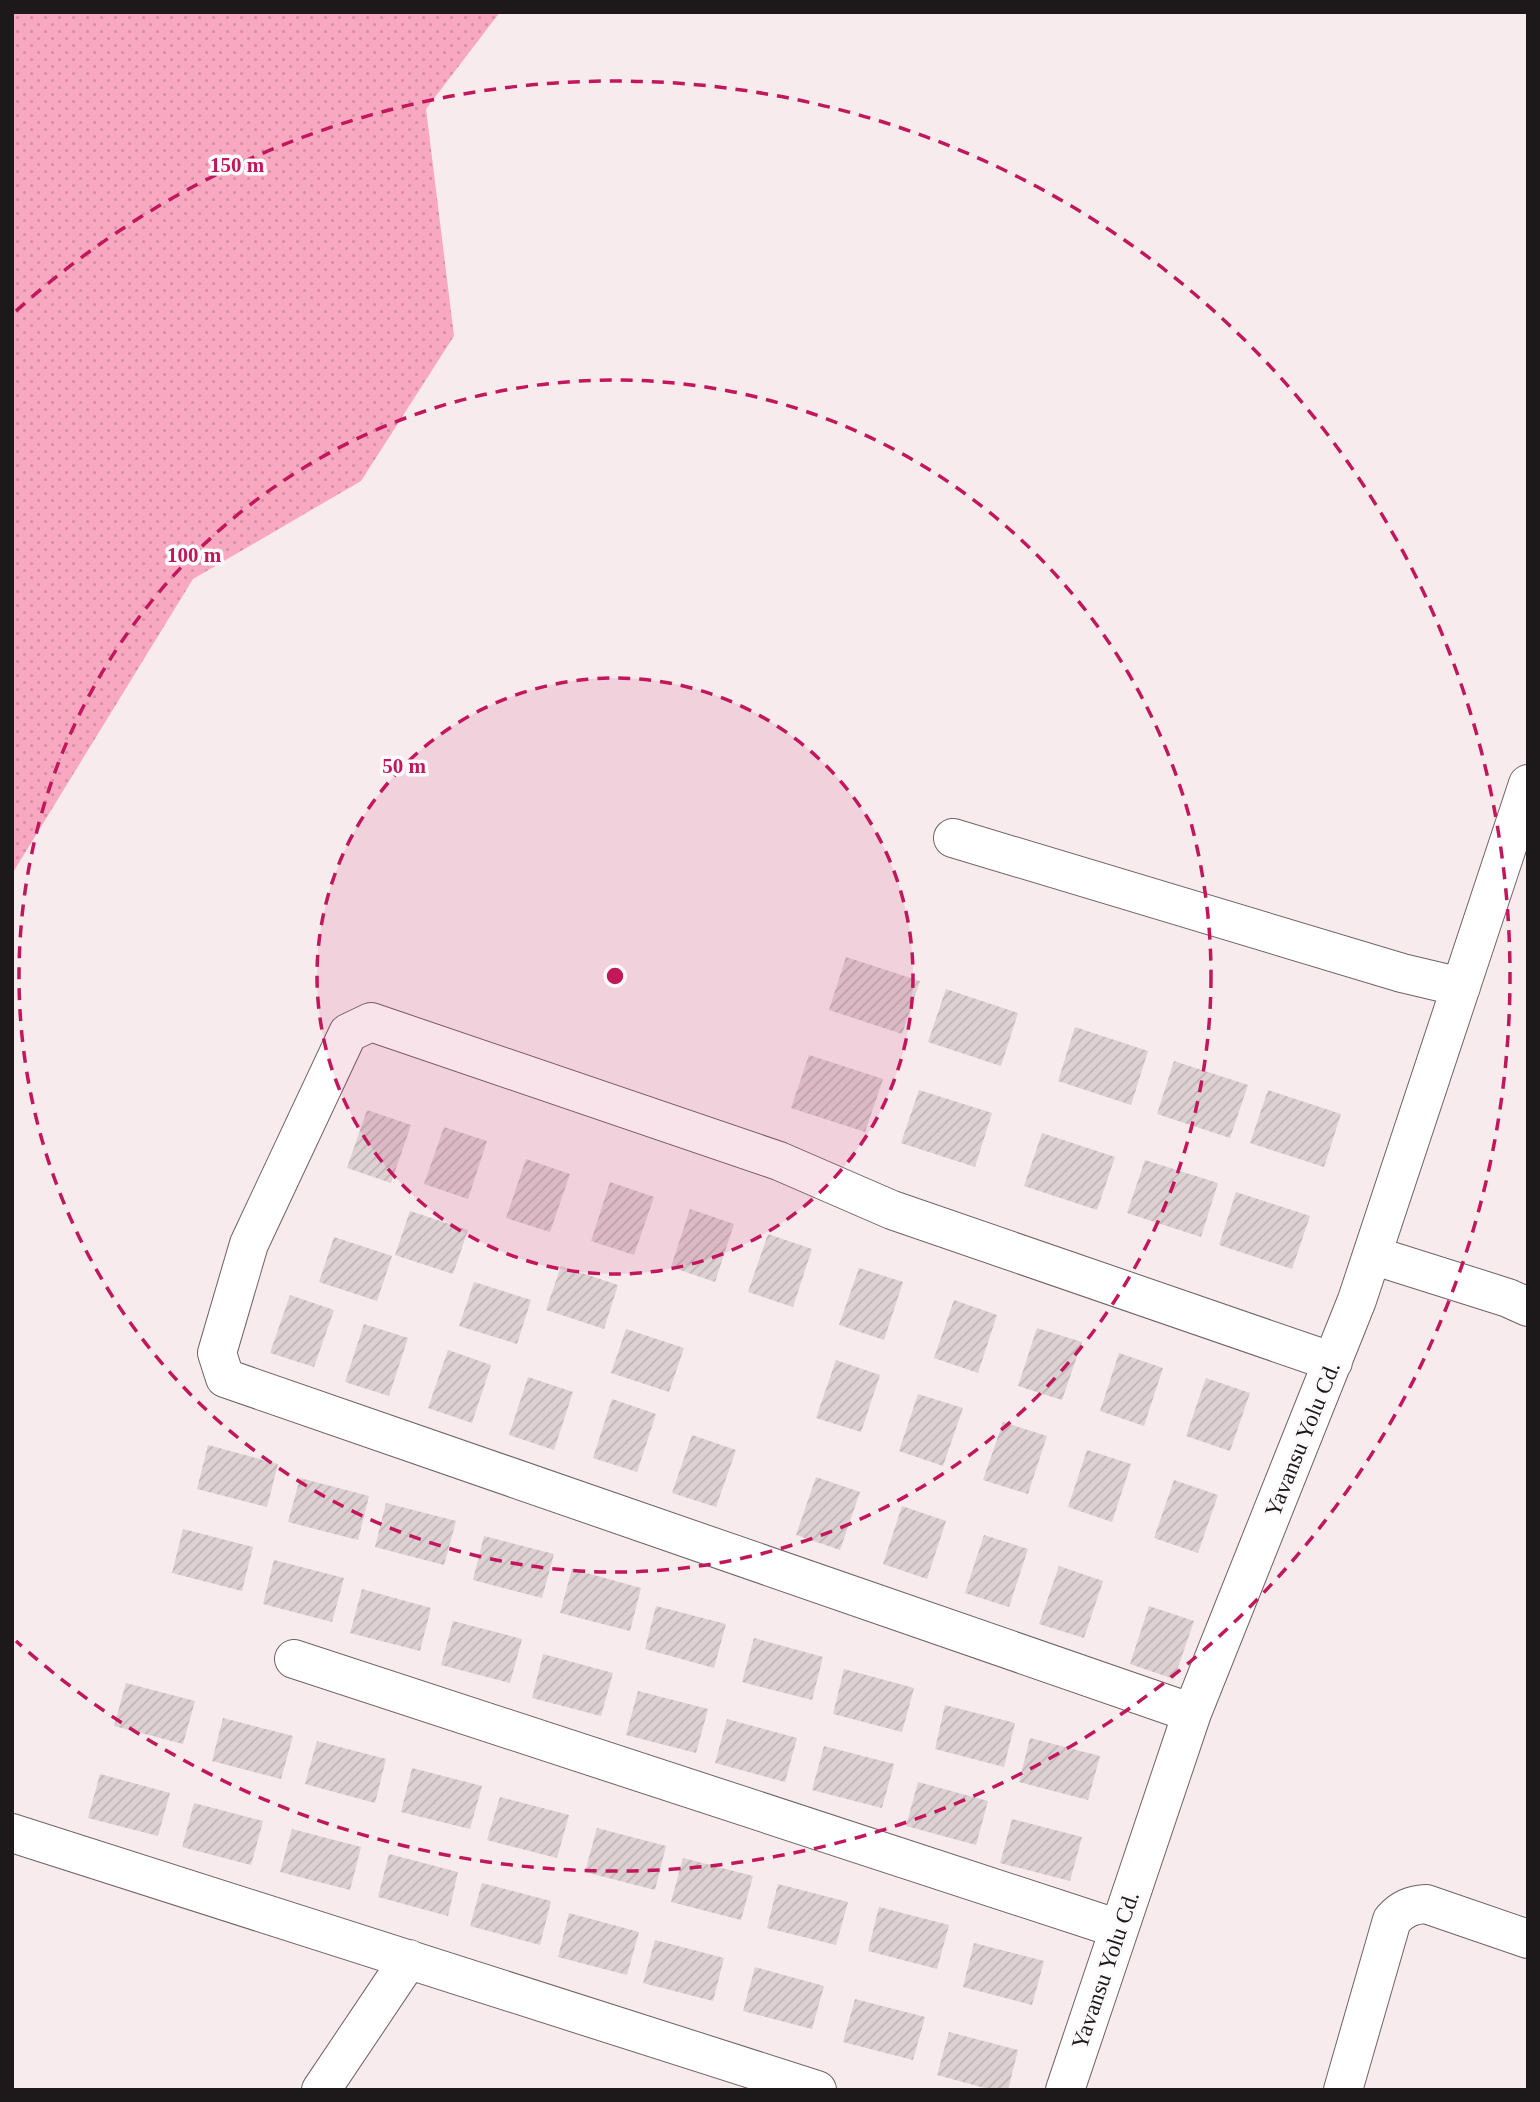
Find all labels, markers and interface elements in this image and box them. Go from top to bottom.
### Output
text: 150 m [210,153,265,177]
text: 100 m [167,543,222,567]
text: 50 m [382,754,426,778]
centre of rings [603,964,627,988]
street label: Yavansu Yolu Cd. [1260,1358,1345,1520]
street label: Yavansu Yolu Cd. [1067,1888,1144,2052]

